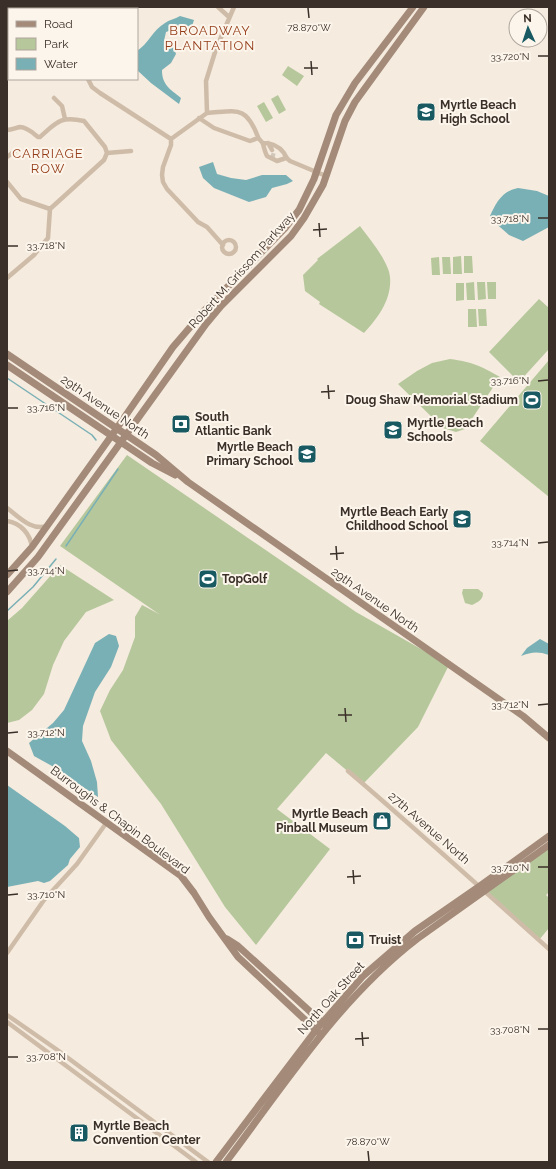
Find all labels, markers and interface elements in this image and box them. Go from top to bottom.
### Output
legend [8,8,138,80]
north arrow [508,8,548,48]
text: N [523,12,532,25]
text: Road [44,17,73,31]
text: 78.870°W [287,22,331,33]
district label: BROADWAY PLANTATION [165,23,255,53]
text: Park [44,37,69,51]
text: 33.720°N [490,51,530,62]
text: Water [44,57,78,71]
place label: Myrtle Beach High School [440,98,516,126]
school or university icon: Myrtle Beach High School [415,101,437,123]
district label: CARRIAGE ROW [12,146,84,176]
street label: Robert M. Grissom Parkway [186,209,298,331]
text: 33.718°N [491,213,529,224]
text: 33.718°N [27,240,65,251]
street label: 29th Avenue North [58,372,152,442]
text: 33.716°N [491,375,529,386]
sports icon: Doug Shaw Memorial Stadium [521,389,543,411]
place label: Doug Shaw Memorial Stadium [345,393,518,407]
text: 33.716°N [27,402,65,413]
place label: South Atlantic Bank [195,410,272,438]
bank icon: South Atlantic Bank [170,413,192,435]
place label: Myrtle Beach Schools [407,416,483,444]
school or university icon: Myrtle Beach Schools [382,419,404,441]
place label: Myrtle Beach Primary School [206,440,293,468]
school or university icon: Myrtle Beach Primary School [296,443,318,465]
place label: Myrtle Beach Early Childhood School [340,505,448,533]
school or university icon: Myrtle Beach Early Childhood School [451,508,473,530]
text: 33.714°N [491,537,529,548]
text: 33.714°N [27,565,65,576]
street label: 29th Avenue North [329,565,421,635]
sports icon: TopGolf [197,568,219,590]
place label: TopGolf [222,572,268,586]
text: 33.712°N [491,699,529,710]
text: 33.712°N [27,727,65,738]
street label: Burroughs & Chapin Boulevard [48,763,192,877]
street label: 27th Avenue North [386,789,472,867]
place label: Myrtle Beach Pinball Museum [276,807,368,835]
shop icon: Myrtle Beach Pinball Museum [371,810,393,832]
text: 33.710°N [491,862,529,873]
text: 33.710°N [27,889,65,900]
bank icon: Truist [344,929,366,951]
place label: Truist [369,933,402,947]
street label: North Oak Street [295,959,367,1037]
text: 33.708°N [490,1024,530,1035]
text: 33.708°N [26,1051,66,1062]
place label: Myrtle Beach Convention Center [93,1119,201,1147]
building icon: Myrtle Beach Convention Center [68,1122,90,1144]
text: 78.870°W [346,1136,390,1147]

